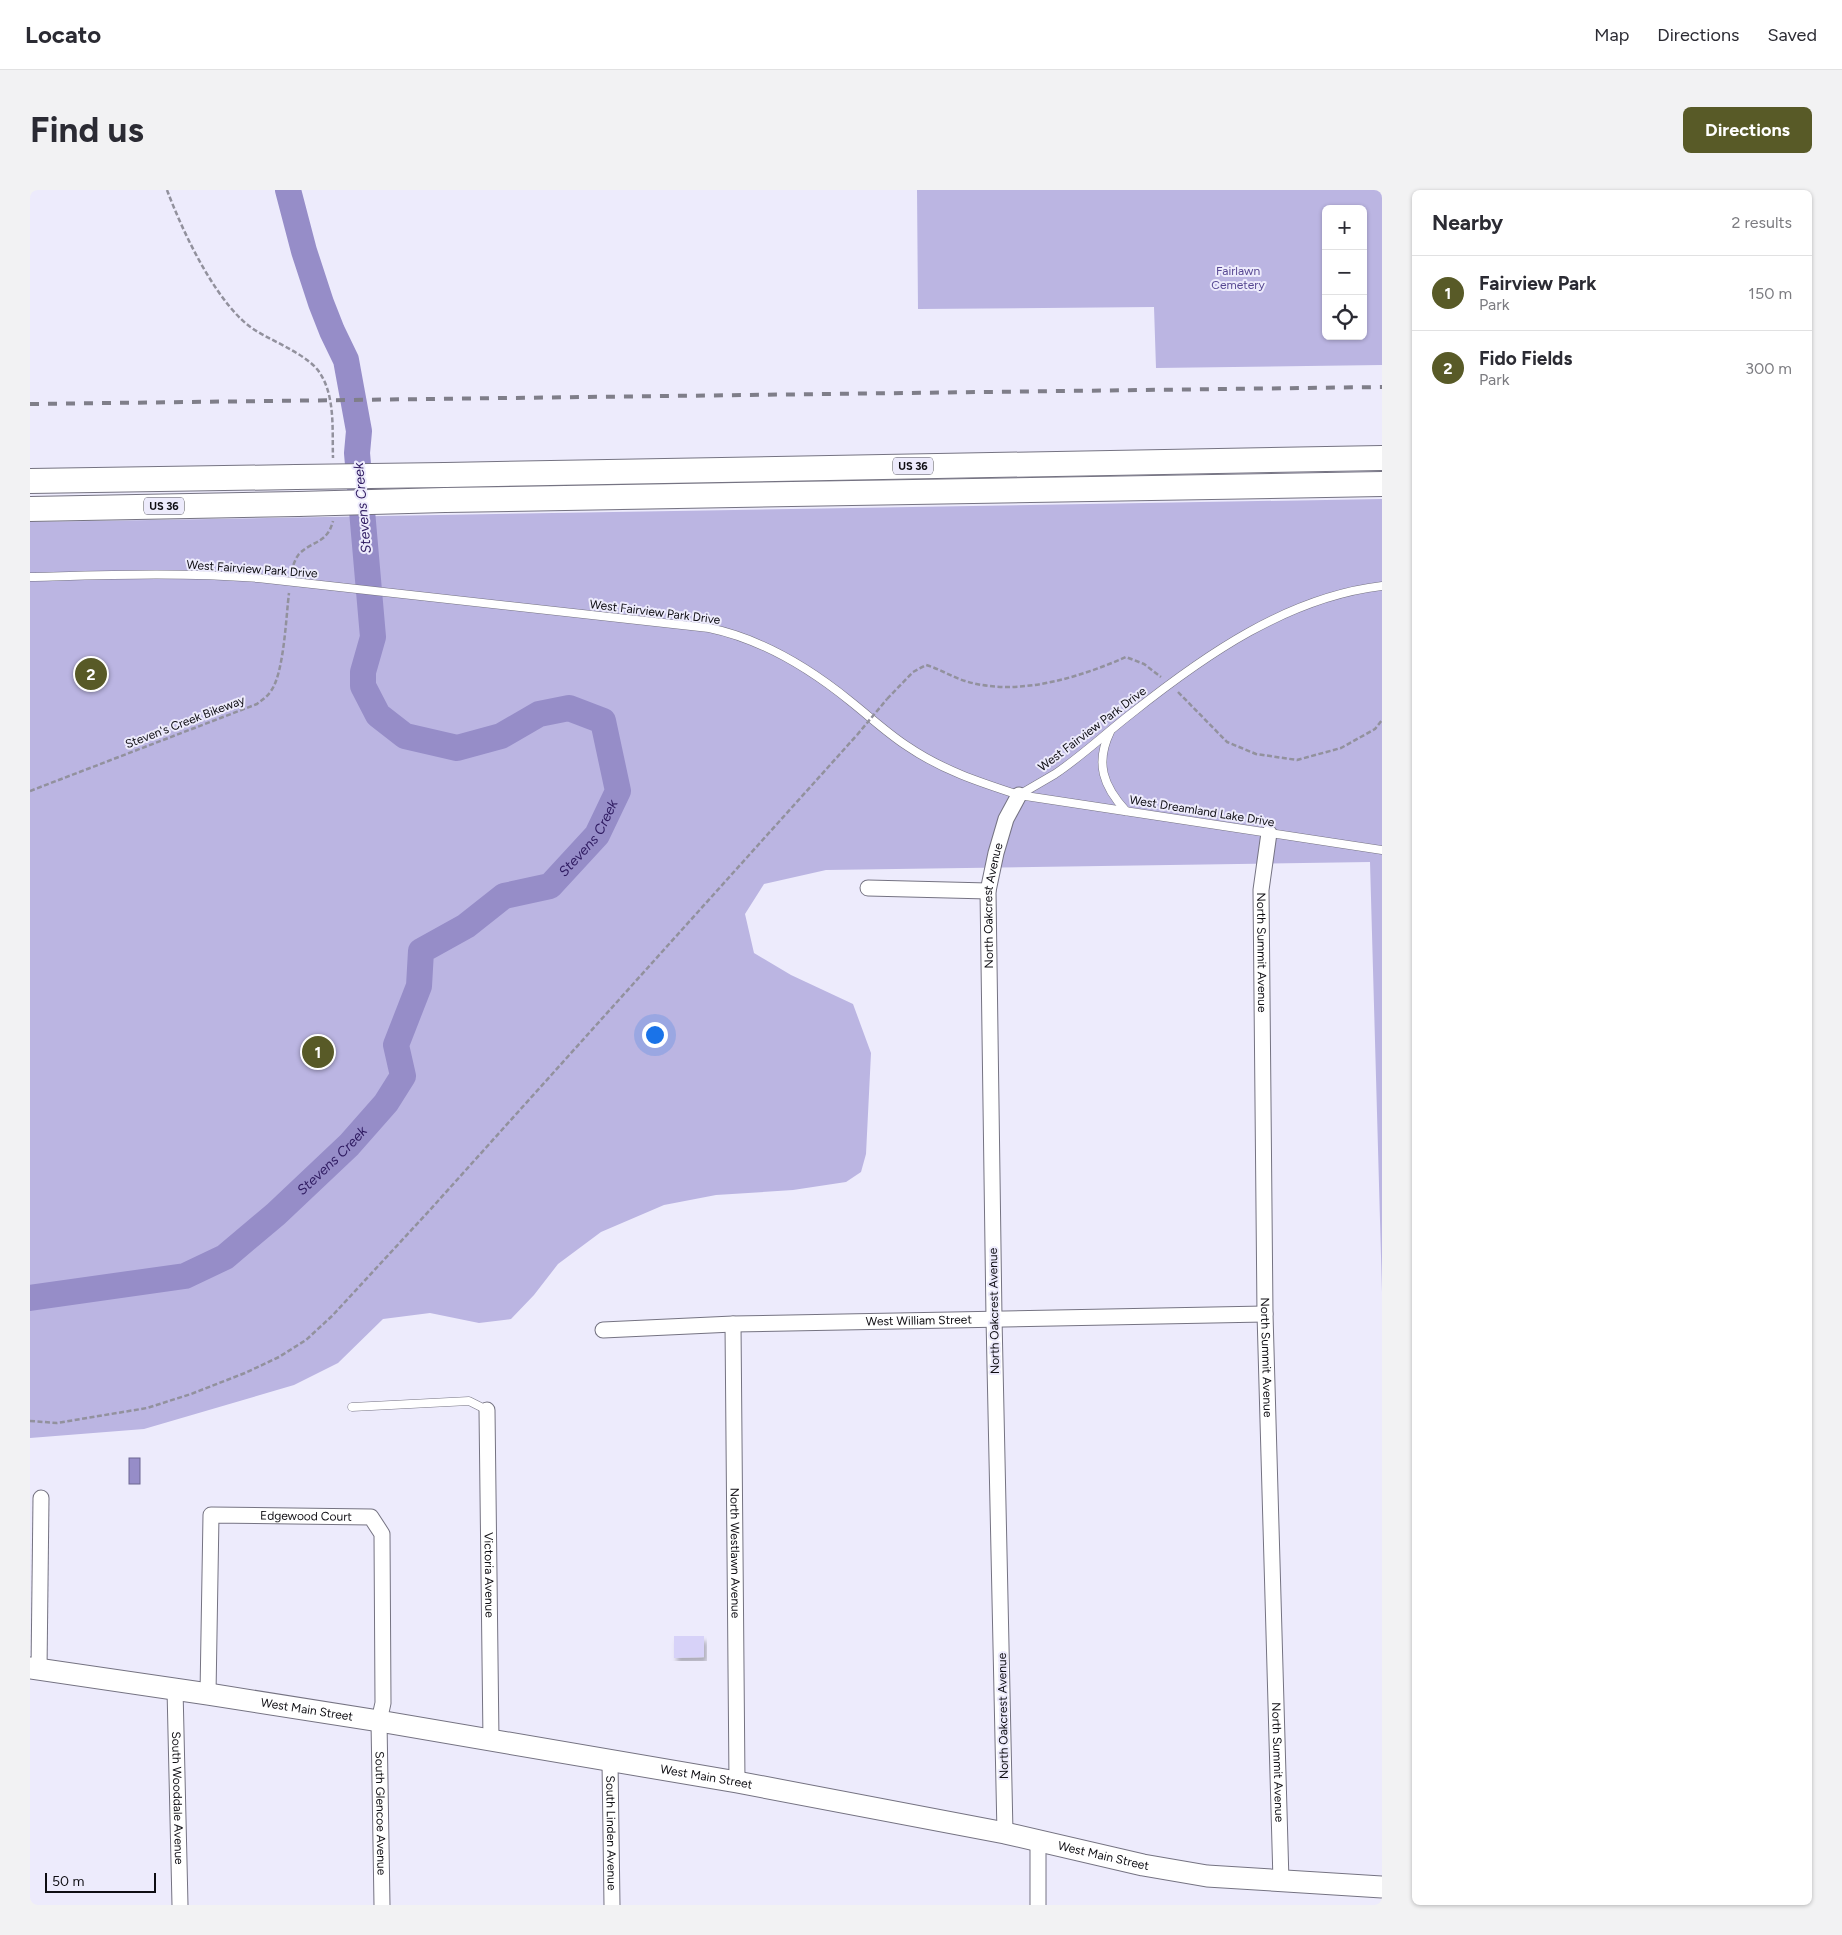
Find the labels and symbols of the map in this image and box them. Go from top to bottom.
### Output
park label: Fairlawn Cemetery [1211,264,1265,292]
road number: US 36 [893,458,933,474]
water label: Stevens Creek [350,461,375,554]
road number: US 36 [144,498,184,514]
street label: West Fairview Park Drive [186,557,318,581]
street label: West Fairview Park Drive [589,597,722,627]
pin: 2 [75,655,107,693]
street label: West Fairview Park Drive [1035,684,1149,774]
street label: Steven's Creek Bikeway [123,692,247,751]
street label: West Dreamland Lake Drive [1128,793,1276,829]
water label: Stevens Creek [555,796,622,880]
street label: North Oakcrest Avenue [981,841,1006,969]
street label: North Summit Avenue [1254,892,1269,1013]
your location [642,1022,668,1048]
pin: 1 [302,1033,334,1071]
water label: Stevens Creek [294,1122,372,1199]
street label: North Oakcrest Avenue [986,1247,1002,1374]
street label: North Summit Avenue [1258,1297,1275,1418]
street label: West William Street [866,1313,972,1329]
street label: North Westlawn Avenue [727,1488,743,1619]
street label: Edgewood Court [260,1509,352,1524]
street label: Victoria Avenue [481,1532,497,1618]
street label: North Oakcrest Avenue [995,1652,1011,1779]
street label: West Main Street [260,1695,354,1724]
street label: North Summit Avenue [1269,1702,1286,1823]
street label: South Wooddale Avenue [169,1731,186,1865]
street label: South Glencoe Avenue [372,1751,389,1876]
street label: West Main Street [659,1762,754,1792]
street label: South Linden Avenue [603,1775,619,1891]
street label: West Main Street [1056,1838,1150,1873]
scale bar [45,1870,156,1893]

